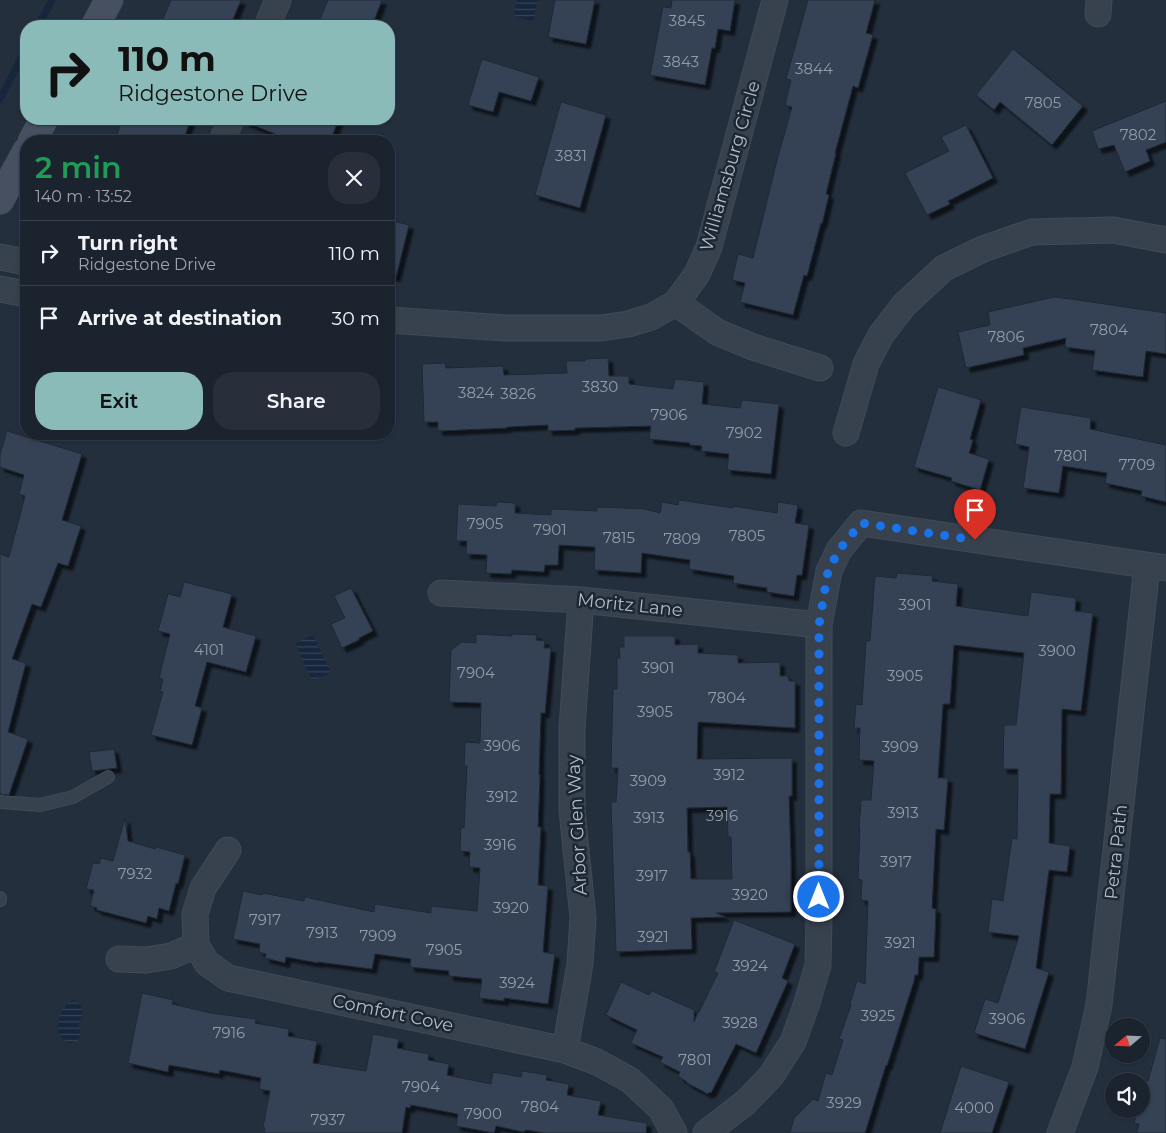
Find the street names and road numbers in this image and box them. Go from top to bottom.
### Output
street label: Williamsburg Circle [695,78,765,254]
street label: Moritz Lane [576,589,684,621]
street label: Arbor Glen Way [562,754,592,896]
street label: Petra Path [1100,803,1132,901]
street label: Comfort Cove [330,989,456,1037]

